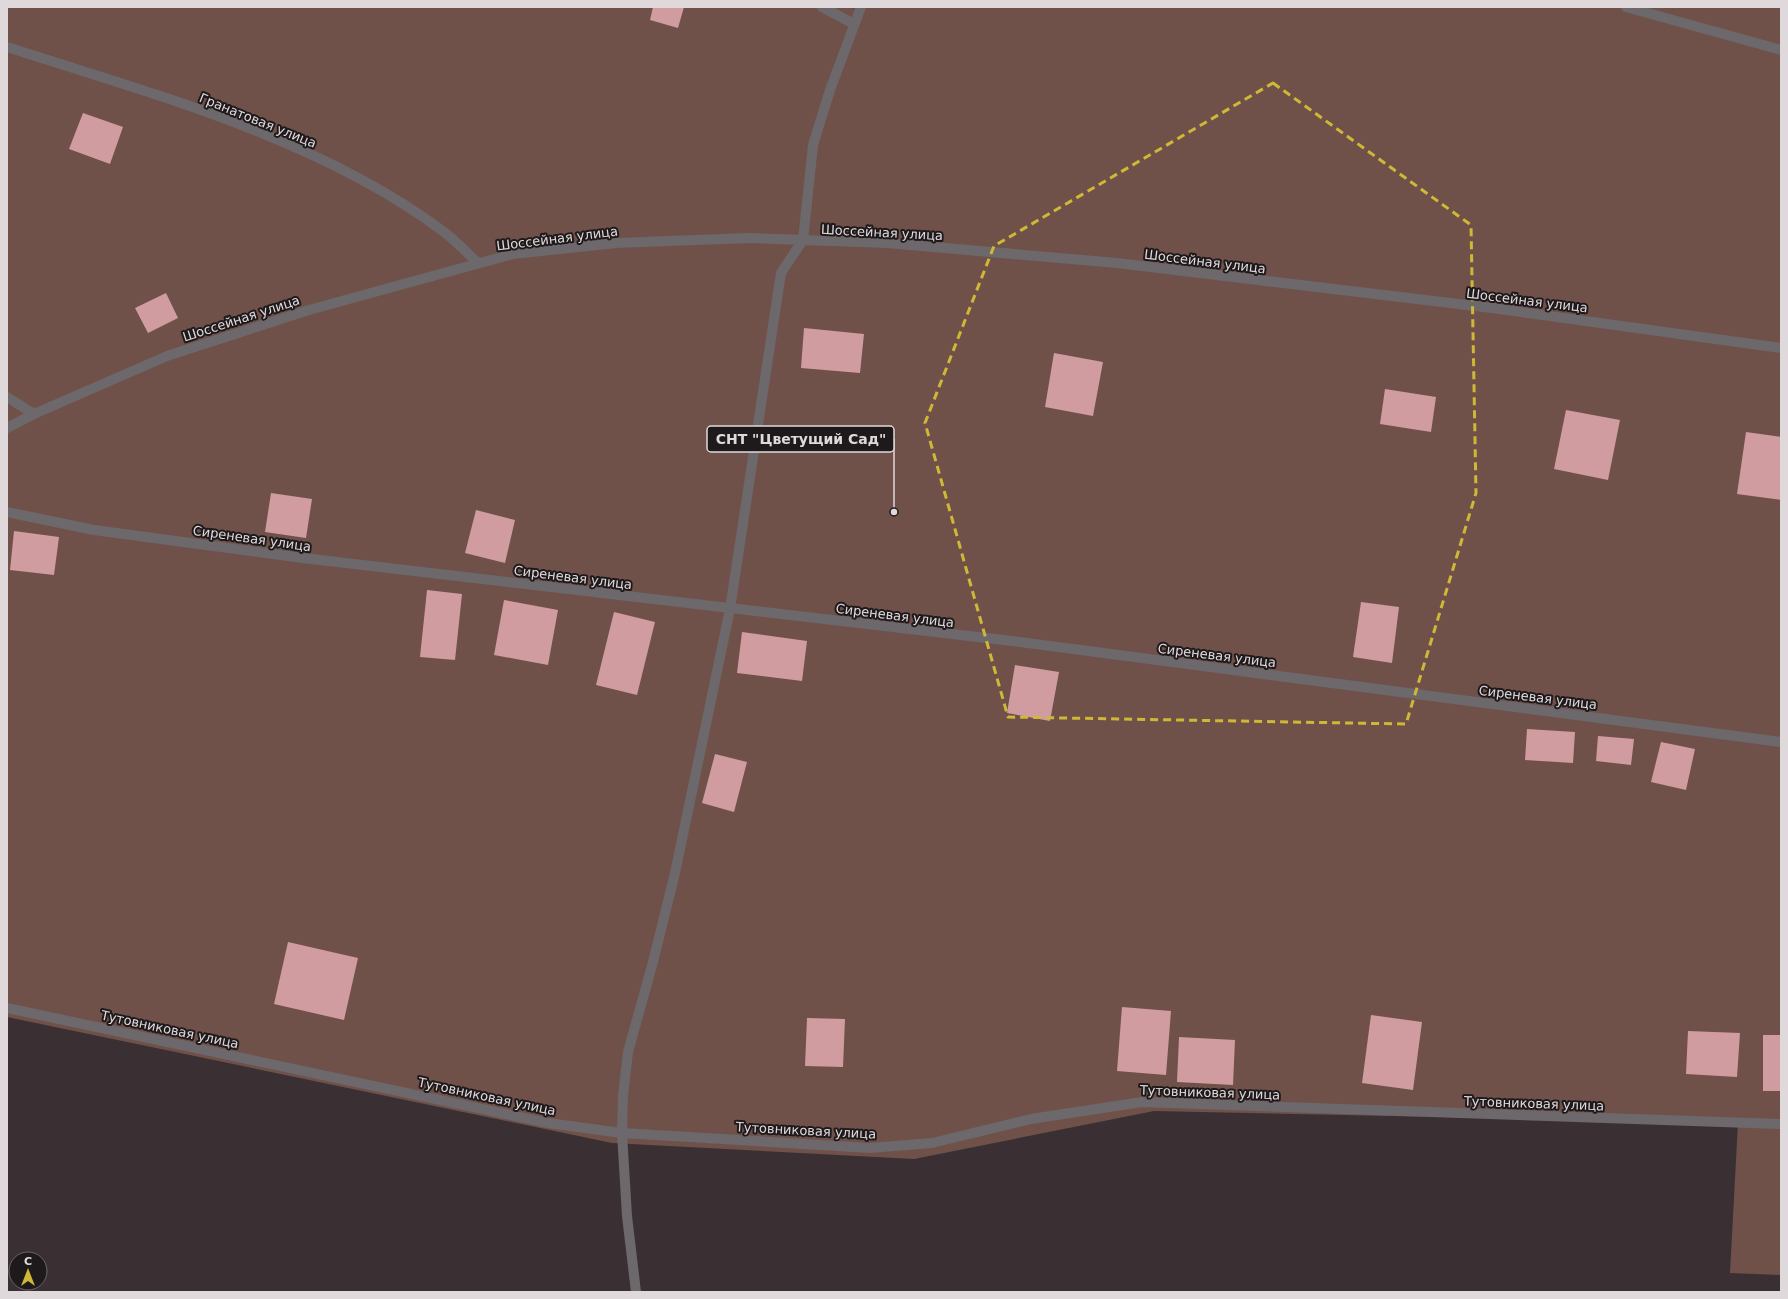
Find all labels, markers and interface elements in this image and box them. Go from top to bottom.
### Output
street label: Гранатовая улица [197,90,319,151]
street label: Шоссейная улица [821,222,943,243]
street label: Шоссейная улица [495,224,619,253]
street label: Шоссейная улица [1143,247,1267,276]
street label: Шоссейная улица [1465,286,1589,315]
street label: Шоссейная улица [181,292,302,345]
callout: СНТ "Цветущий Сад" [707,426,894,452]
text: СНТ "Цветущий Сад" [716,431,886,447]
street label: Сиреневая улица [192,523,312,554]
street label: Сиреневая улица [513,563,633,592]
street label: Сиреневая улица [835,601,955,630]
street label: Сиреневая улица [1157,641,1277,670]
street label: Сиреневая улица [1478,683,1598,712]
street label: Тутовниковая улица [99,1007,240,1051]
street label: Тутовниковая улица [416,1074,557,1118]
street label: Тутовниковая улица [1139,1083,1280,1102]
street label: Тутовниковая улица [1463,1094,1604,1113]
street label: Тутовниковая улица [734,1119,876,1142]
north arrow [8,1251,48,1291]
text: С [24,1255,32,1268]

